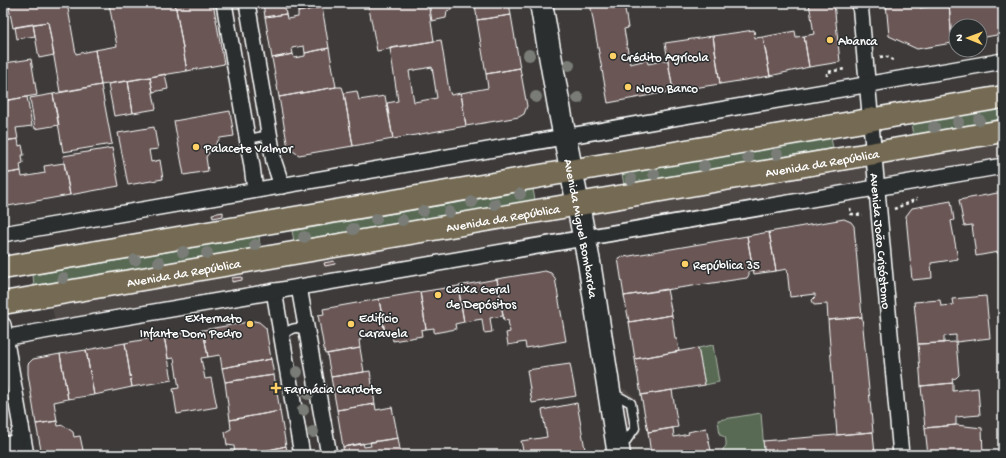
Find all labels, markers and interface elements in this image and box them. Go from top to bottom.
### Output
north arrow [948,18,988,58]
text: N [954,34,966,42]
marker: Abanca [825,35,835,45]
place label: Abanca [838,35,878,50]
marker: Crédito Agrícola [608,51,618,61]
place label: Crédito Agrícola [621,51,709,66]
marker: Novo Banco [623,82,633,92]
place label: Novo Banco [636,82,698,97]
marker: Palacete Valmor [191,142,201,152]
place label: Palacete Valmor [203,142,294,157]
street label: Avenida da República [764,147,881,182]
street label: Avenida Miguel Bombarda [559,158,600,300]
street label: Avenida João Crisóstomo [865,173,893,310]
street label: Avenida da República [445,202,562,237]
street label: Avenida da República [126,257,243,292]
marker: República 35 [680,259,690,269]
place label: República 35 [693,259,760,274]
place label: Caixa Geral de Depósitos [446,283,517,313]
marker: Caixa Geral de Depósitos [433,290,443,300]
place label: Externato Infante Dom Pedro [140,312,242,342]
place label: Edifício Caravela [359,312,408,342]
marker: Externato Infante Dom Pedro [245,319,255,329]
marker: Edifício Caravela [346,319,356,329]
marker: Farmácia Cardote [271,383,281,393]
place label: Farmácia Cardote [283,383,382,398]

